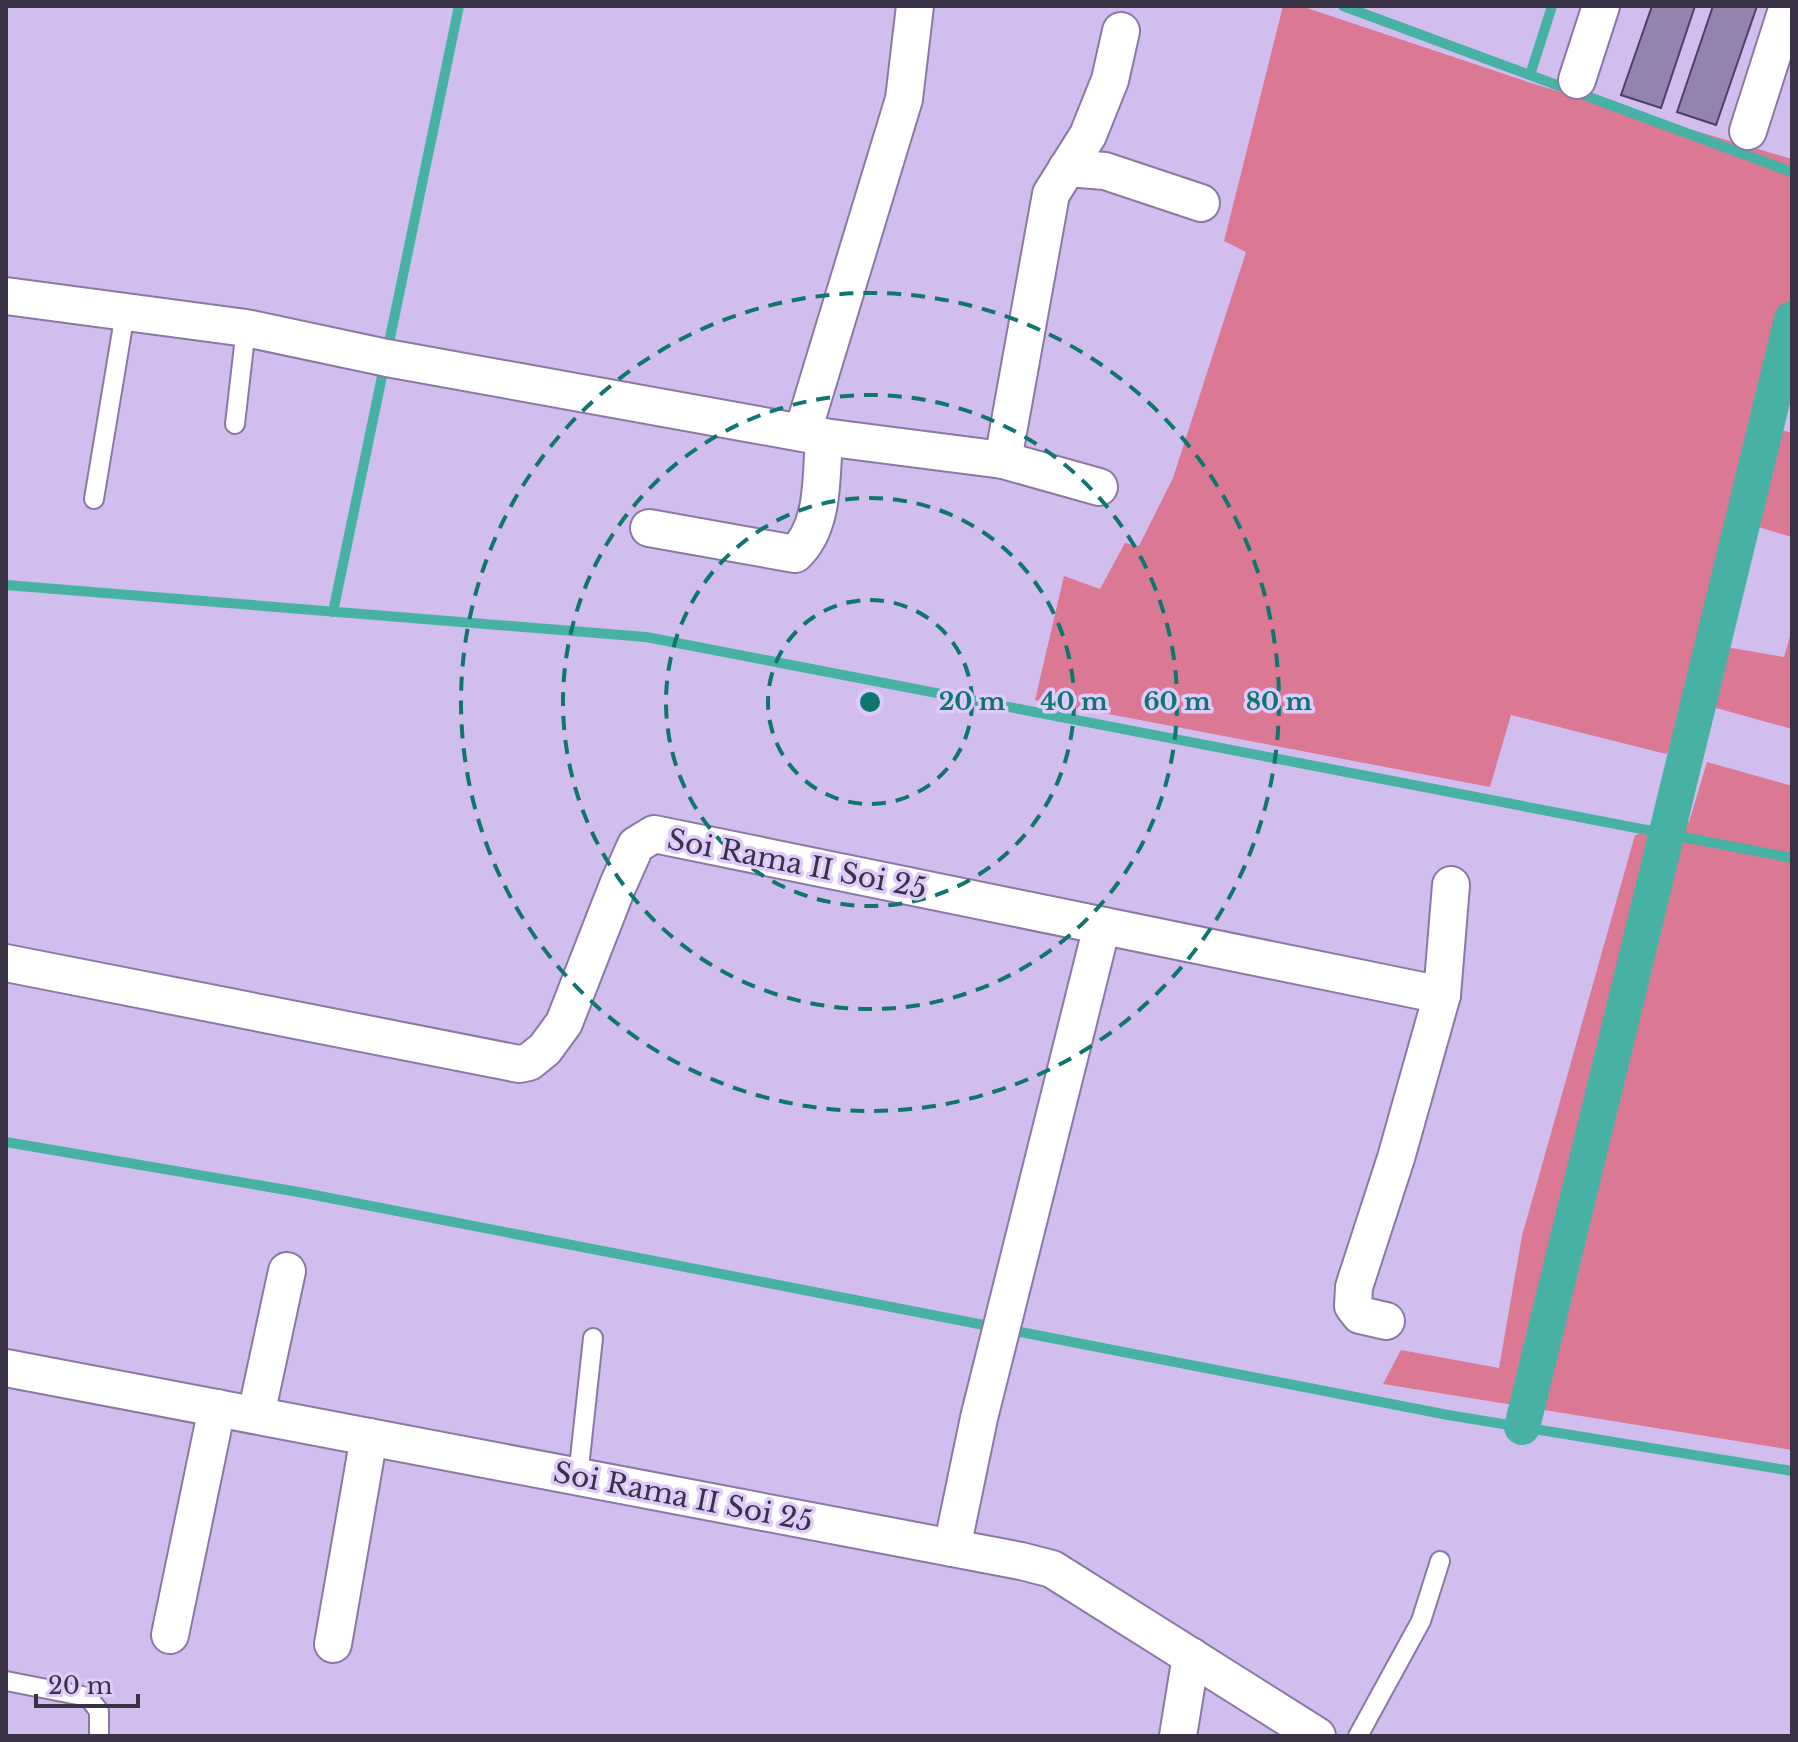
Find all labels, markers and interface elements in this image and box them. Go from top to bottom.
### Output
text: 20 m [939,687,1006,716]
text: 40 m [1041,687,1108,716]
text: 60 m [1143,687,1211,716]
text: 80 m [1246,687,1313,716]
centre of rings [856,688,884,716]
street label: Soi Rama II Soi 25 [664,822,930,906]
street label: Soi Rama II Soi 25 [550,1455,816,1539]
scale bar [36,1658,138,1708]
text: 20 m [48,1671,113,1700]

